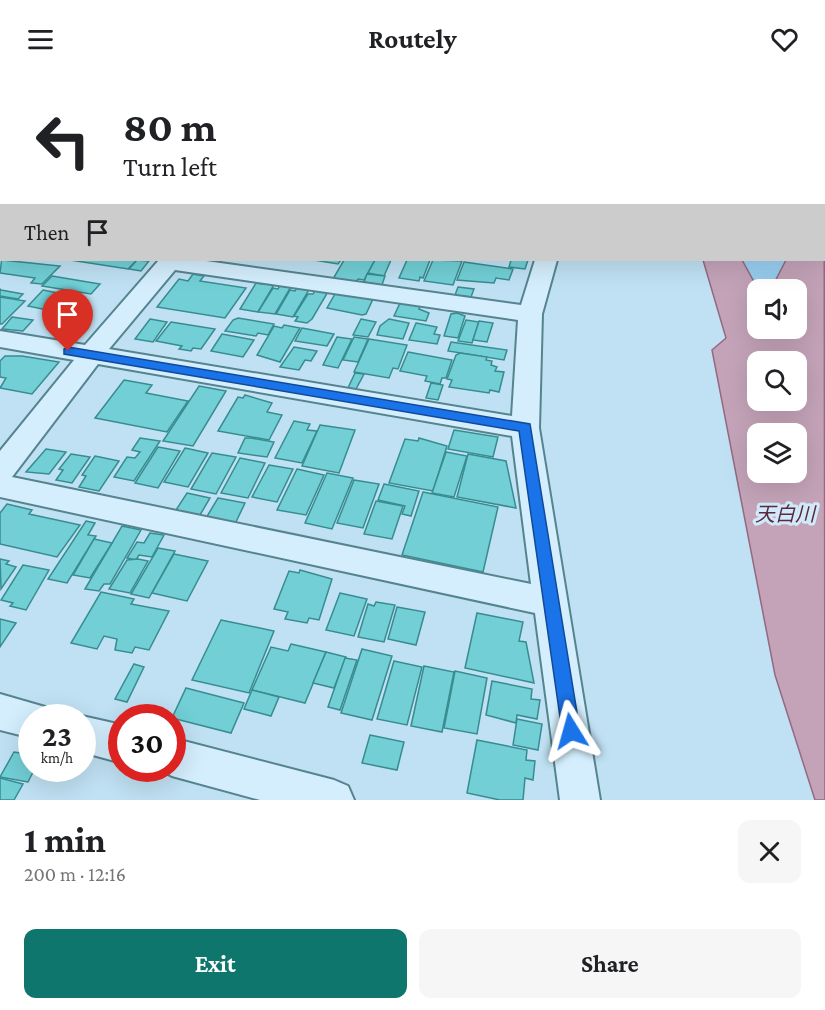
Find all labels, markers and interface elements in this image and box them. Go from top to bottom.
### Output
icon: menu [24,23,57,56]
icon: heart [768,23,801,56]
text: Routely [368,24,457,54]
icon: left [24,102,102,180]
text: 80 m [123,103,217,150]
text: Turn left [123,152,217,182]
icon: arrive [81,216,114,249]
text: Then [24,220,69,245]
map controls [747,279,807,483]
button: sound [747,279,807,339]
pin [42,289,93,351]
icon: arrive [51,298,84,331]
button: search [747,351,807,411]
button: layers [747,423,807,483]
water label: 天白川 [755,503,817,525]
position arrow [539,699,603,763]
speed limit sign: 30 [108,704,186,782]
text: 23 [42,719,72,752]
text: km/h [41,750,73,766]
text: 1 min [24,820,106,860]
button: close [738,820,801,883]
text: 200 m · 12:16 [24,863,126,885]
button: Exit [24,929,407,998]
button: Share [419,929,801,998]

